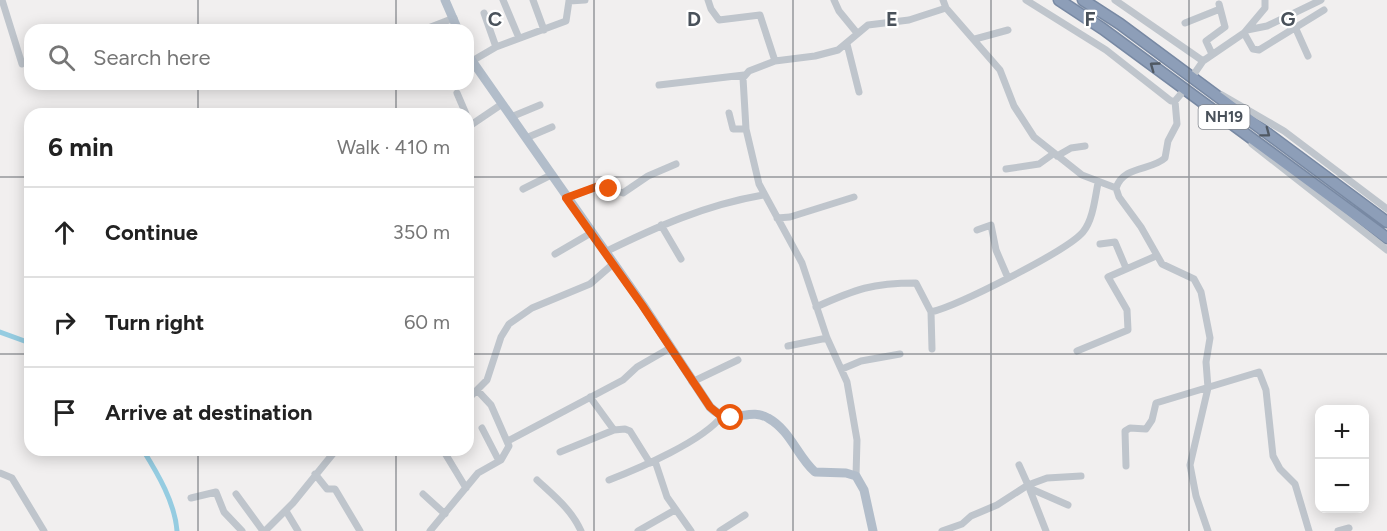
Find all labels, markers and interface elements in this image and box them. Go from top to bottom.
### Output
text: C [488,7,502,31]
text: D [687,7,701,31]
text: E [886,7,898,31]
text: F [1084,7,1096,31]
text: G [1281,7,1296,31]
search box [24,24,474,90]
icon: search [45,41,78,74]
text: Search here [93,44,211,71]
one-way arrow [1150,62,1161,73]
road number: NH19 [1198,105,1250,129]
one-way arrow [1260,125,1271,136]
text: 6 min [48,131,114,163]
text: Walk · 410 m [337,135,450,159]
route end [595,175,621,201]
icon: ahead [48,216,81,249]
text: Continue [105,219,198,246]
text: 350 m [393,220,450,244]
icon: right [48,306,81,339]
text: Turn right [105,309,204,336]
text: 60 m [404,310,450,334]
icon: arrive [48,396,81,429]
text: Arrive at destination [105,399,313,426]
route start [717,404,743,430]
map controls [1315,405,1369,513]
button: + [1315,405,1369,459]
button: − [1315,459,1369,513]

